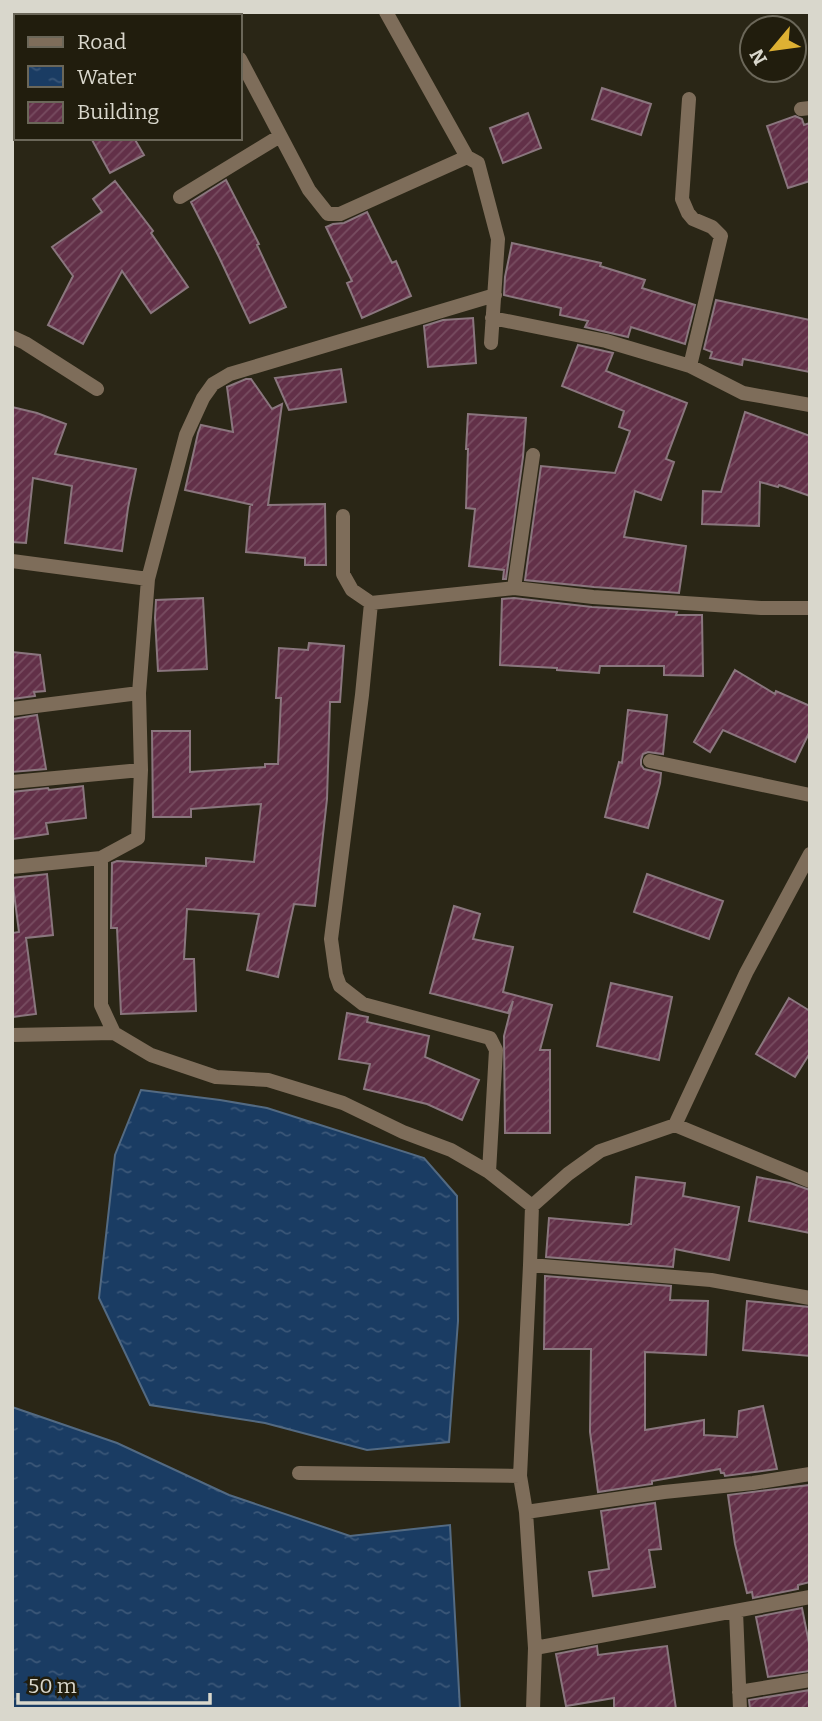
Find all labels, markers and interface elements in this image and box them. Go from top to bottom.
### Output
legend [14,14,242,140]
north arrow [738,14,808,84]
text: Road [77,29,126,55]
text: N [745,45,772,69]
text: Water [77,64,136,90]
text: Building [77,99,160,125]
scale bar [18,1662,210,1706]
text: 50 m [28,1673,77,1699]

